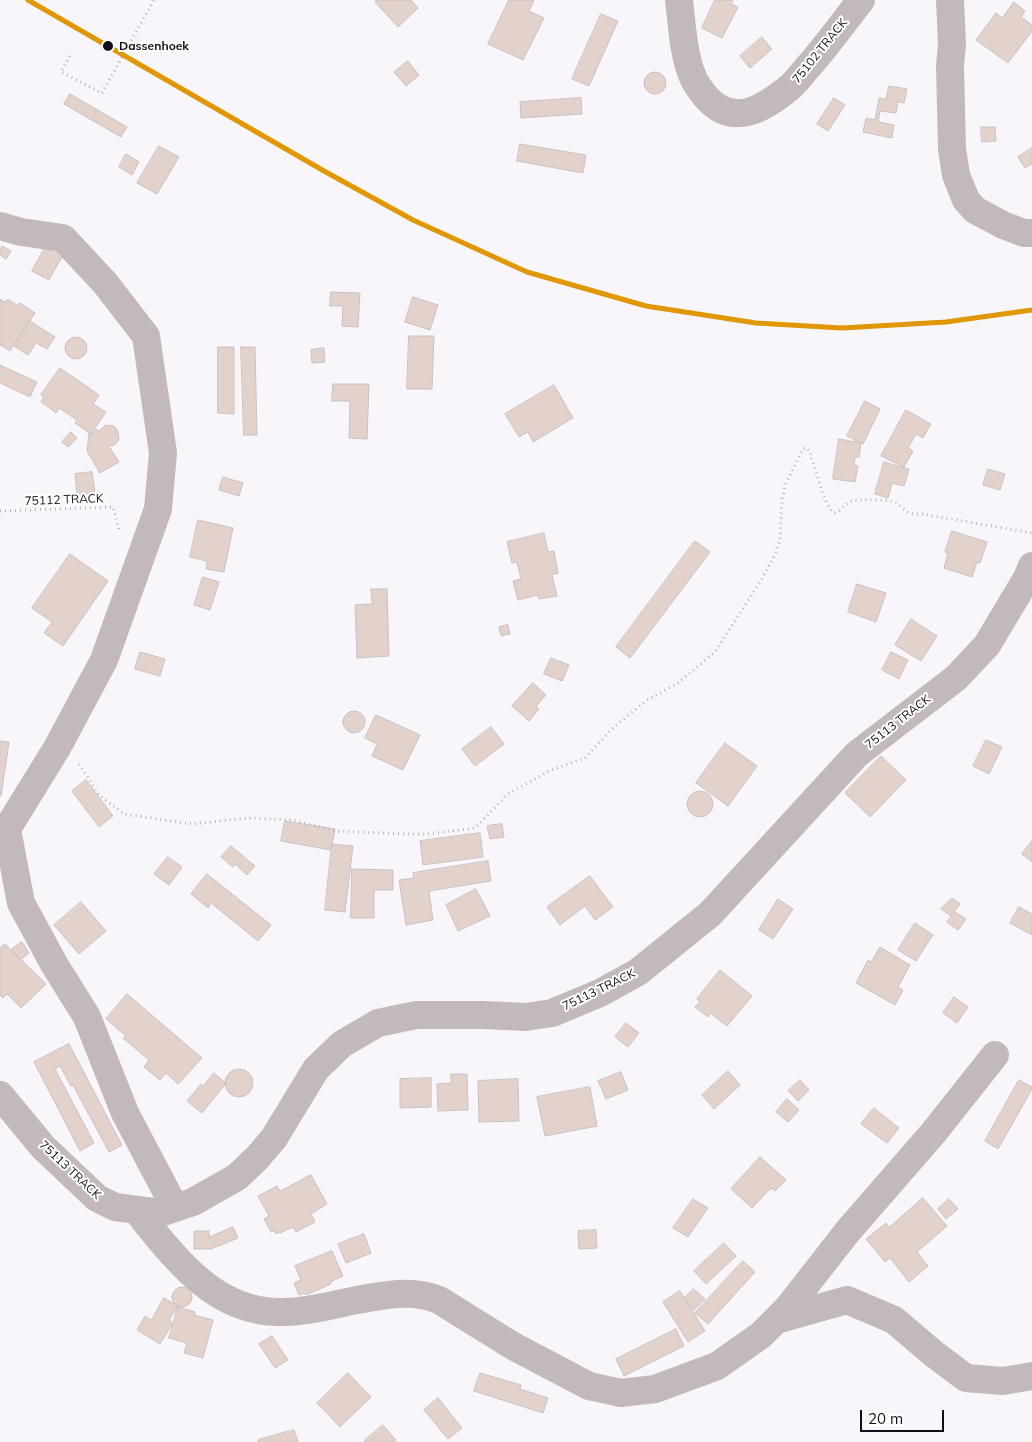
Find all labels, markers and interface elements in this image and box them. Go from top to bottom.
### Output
street label: 75102 TRACK [790,16,850,86]
marker: Dassenhoek [101,39,115,53]
place label: Dassenhoek [119,39,189,53]
street label: 75112 TRACK [24,491,104,509]
street label: 75113 TRACK [862,692,934,752]
street label: 75113 TRACK [560,966,638,1014]
street label: 75113 TRACK [36,1138,104,1202]
scale bar [862,1400,946,1432]
text: 20 m [868,1409,903,1428]

